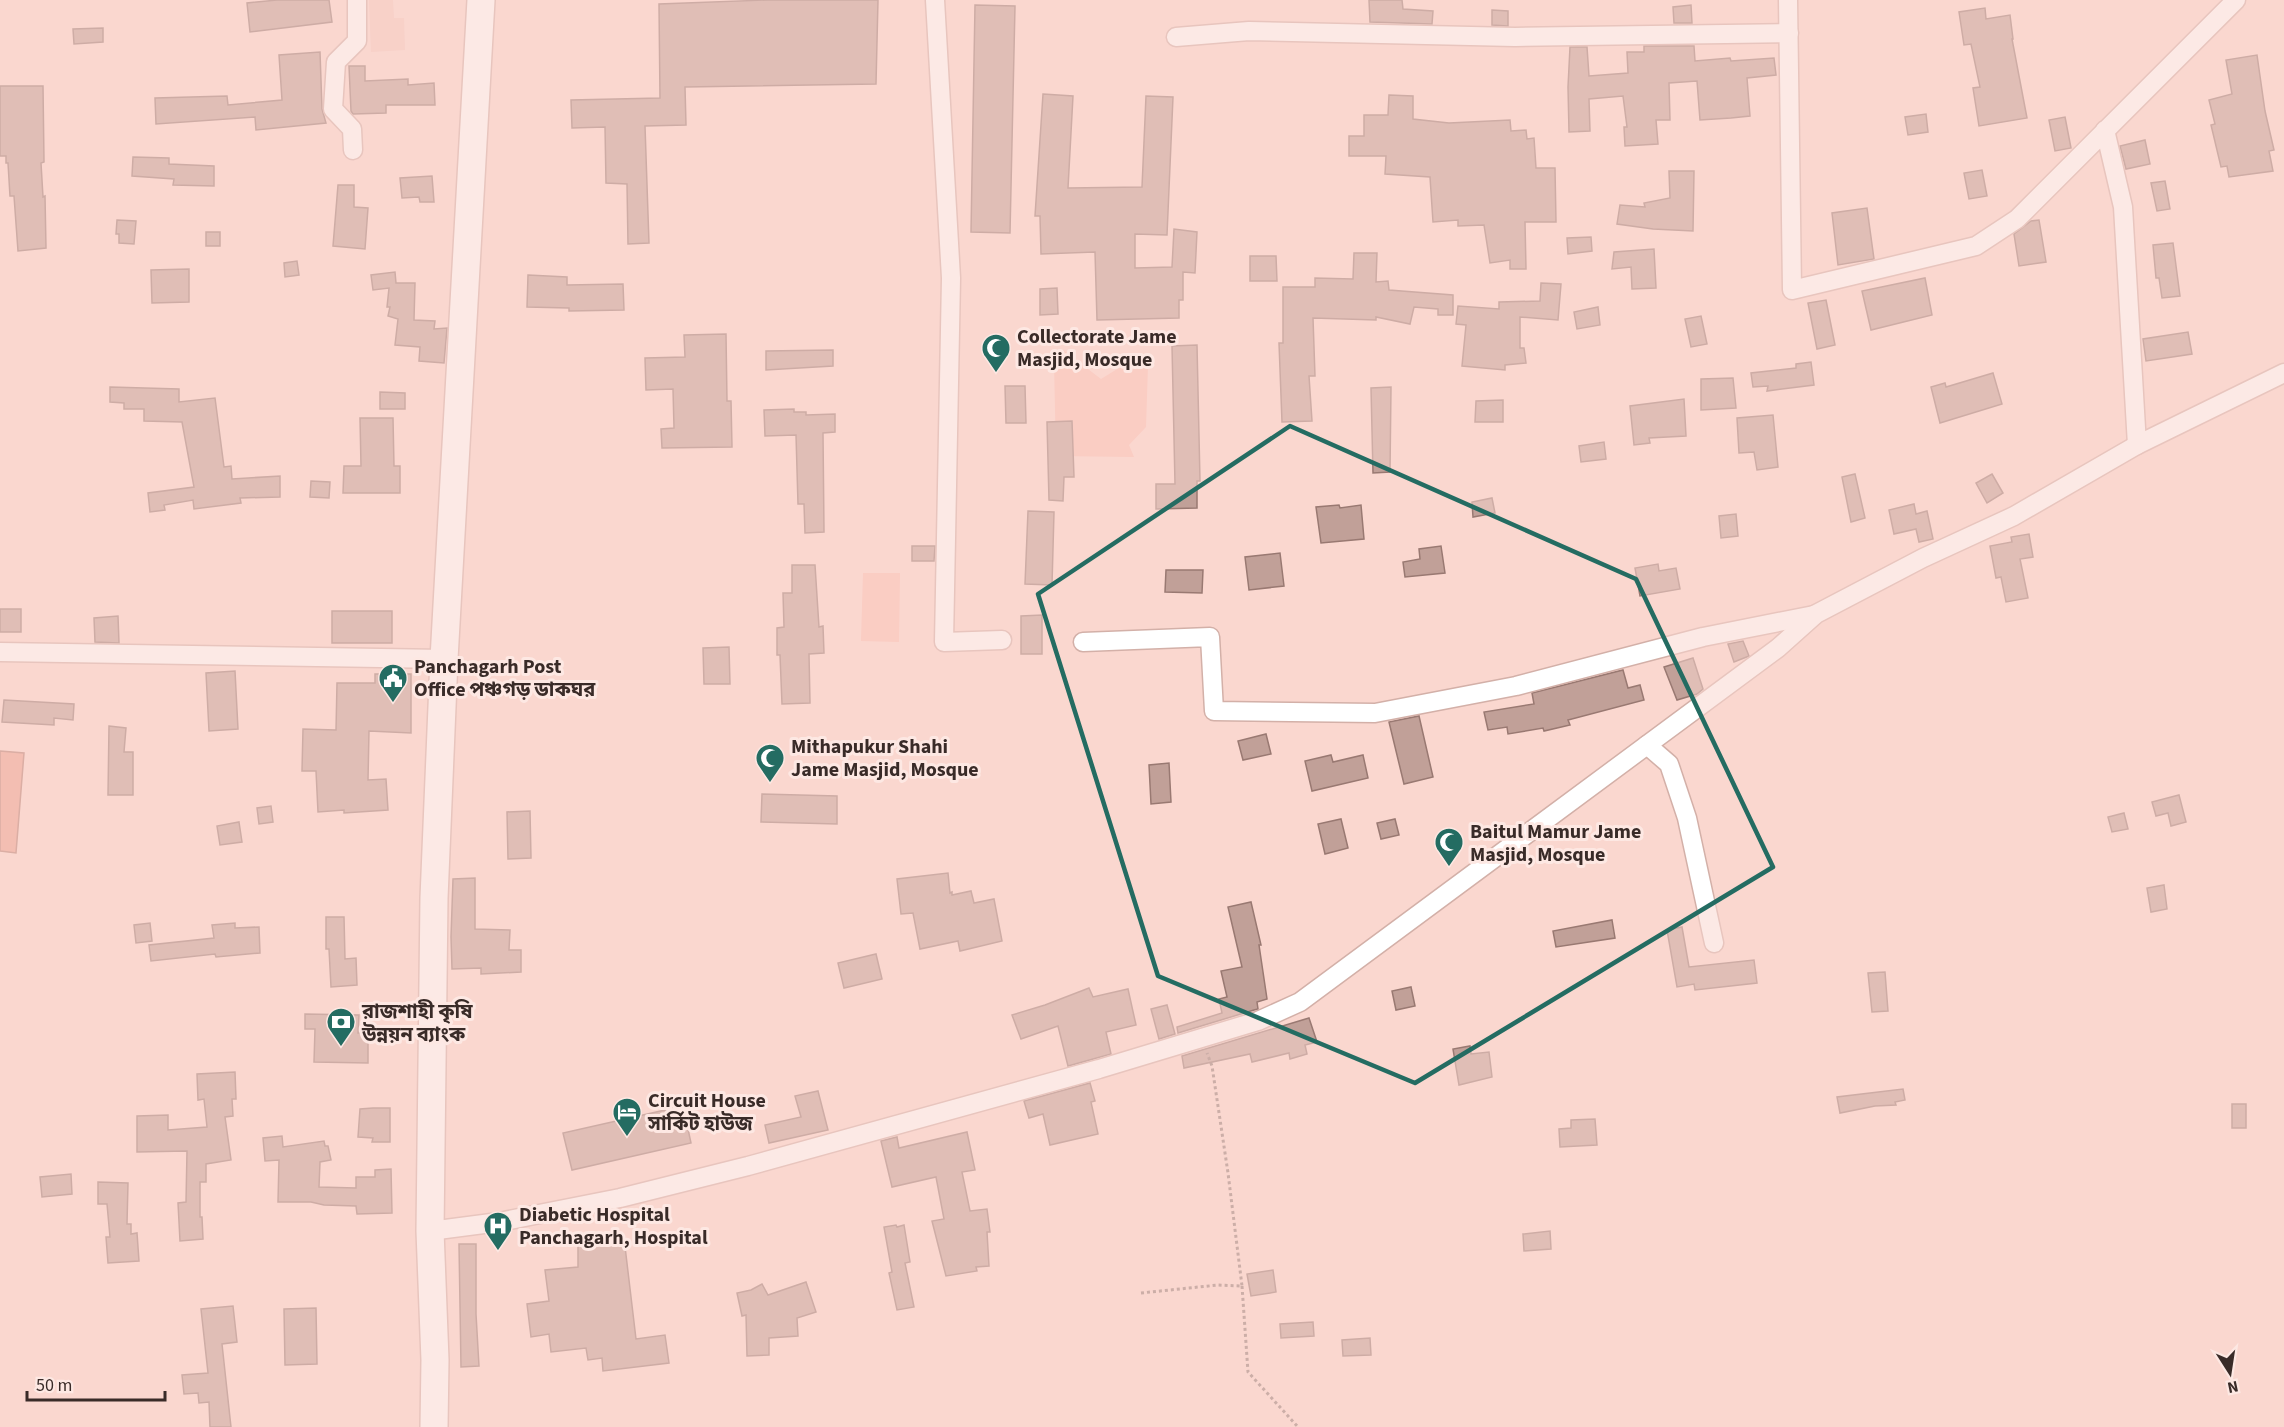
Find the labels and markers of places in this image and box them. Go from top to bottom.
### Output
place label: Collectorate Jame Masjid, Mosque [1017,323,1177,374]
mosque icon: Collectorate Jame Masjid, Mosque [980,332,1012,374]
place label: Panchagarh Post Office পঞ্চগড় ডাকঘর [414,653,596,704]
public building icon: Panchagarh Post Office পঞ্চগড় ডাকঘর [377,662,409,704]
place label: Mithapukur Shahi Jame Masjid, Mosque [791,733,979,784]
mosque icon: Mithapukur Shahi Jame Masjid, Mosque [754,742,786,784]
place label: Baitul Mamur Jame Masjid, Mosque [1470,818,1641,869]
mosque icon: Baitul Mamur Jame Masjid, Mosque [1433,826,1465,868]
place label: রাজশাহী কৃষি উন্নয়ন ব্যাংক [361,998,473,1049]
bank icon: রাজশাহী কৃষি উন্নয়ন ব্যাংক [325,1006,357,1048]
place label: Circuit House সার্কিট হাউজ [647,1087,766,1138]
hotel icon: Circuit House সার্কিট হাউজ [611,1096,643,1138]
place label: Diabetic Hospital Panchagarh, Hospital [519,1201,708,1252]
hospital icon: Diabetic Hospital Panchagarh, Hospital [482,1210,514,1252]

